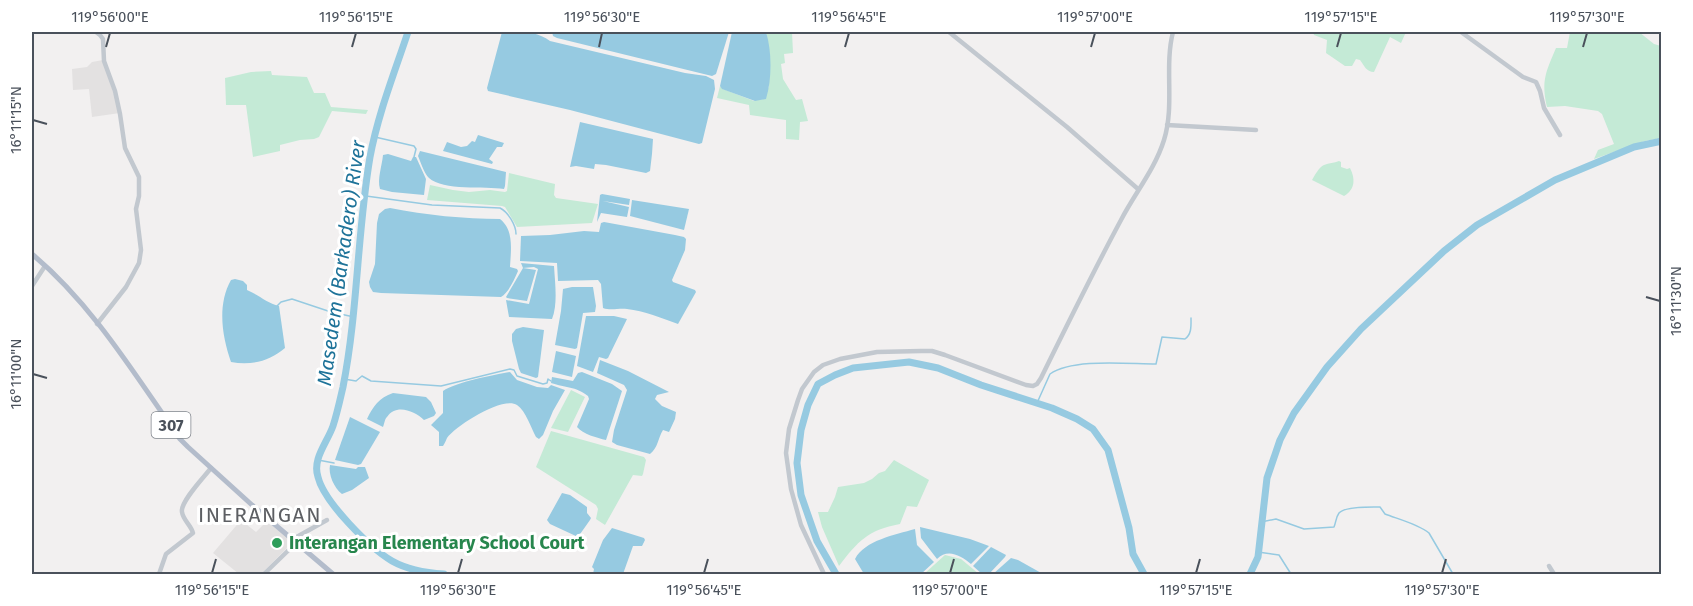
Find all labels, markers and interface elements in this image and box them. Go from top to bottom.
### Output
text: 119°56'00"E [71,8,149,26]
text: 119°56'15"E [319,8,393,26]
text: 119°56'30"E [564,8,640,26]
text: 119°56'45"E [811,8,887,26]
text: 119°57'00"E [1057,8,1133,26]
text: 119°57'15"E [1304,8,1378,26]
text: 119°57'30"E [1549,8,1625,26]
text: 16°11'15"N [7,86,25,154]
water label: Masedem (Barkadero) River [312,137,370,387]
text: 16°11'30"N [1667,266,1685,336]
text: 16°11'00"N [7,339,25,409]
road number: 307 [152,412,190,438]
district label: INERANGAN [198,502,322,528]
place label: Interangan Elementary School Court [289,532,585,554]
marker: Interangan Elementary School Court [270,536,284,550]
text: 119°56'15"E [175,581,249,599]
text: 119°56'30"E [420,581,496,599]
text: 119°56'45"E [666,581,742,599]
text: 119°57'00"E [912,581,988,599]
text: 119°57'15"E [1159,581,1233,599]
text: 119°57'30"E [1404,581,1480,599]

